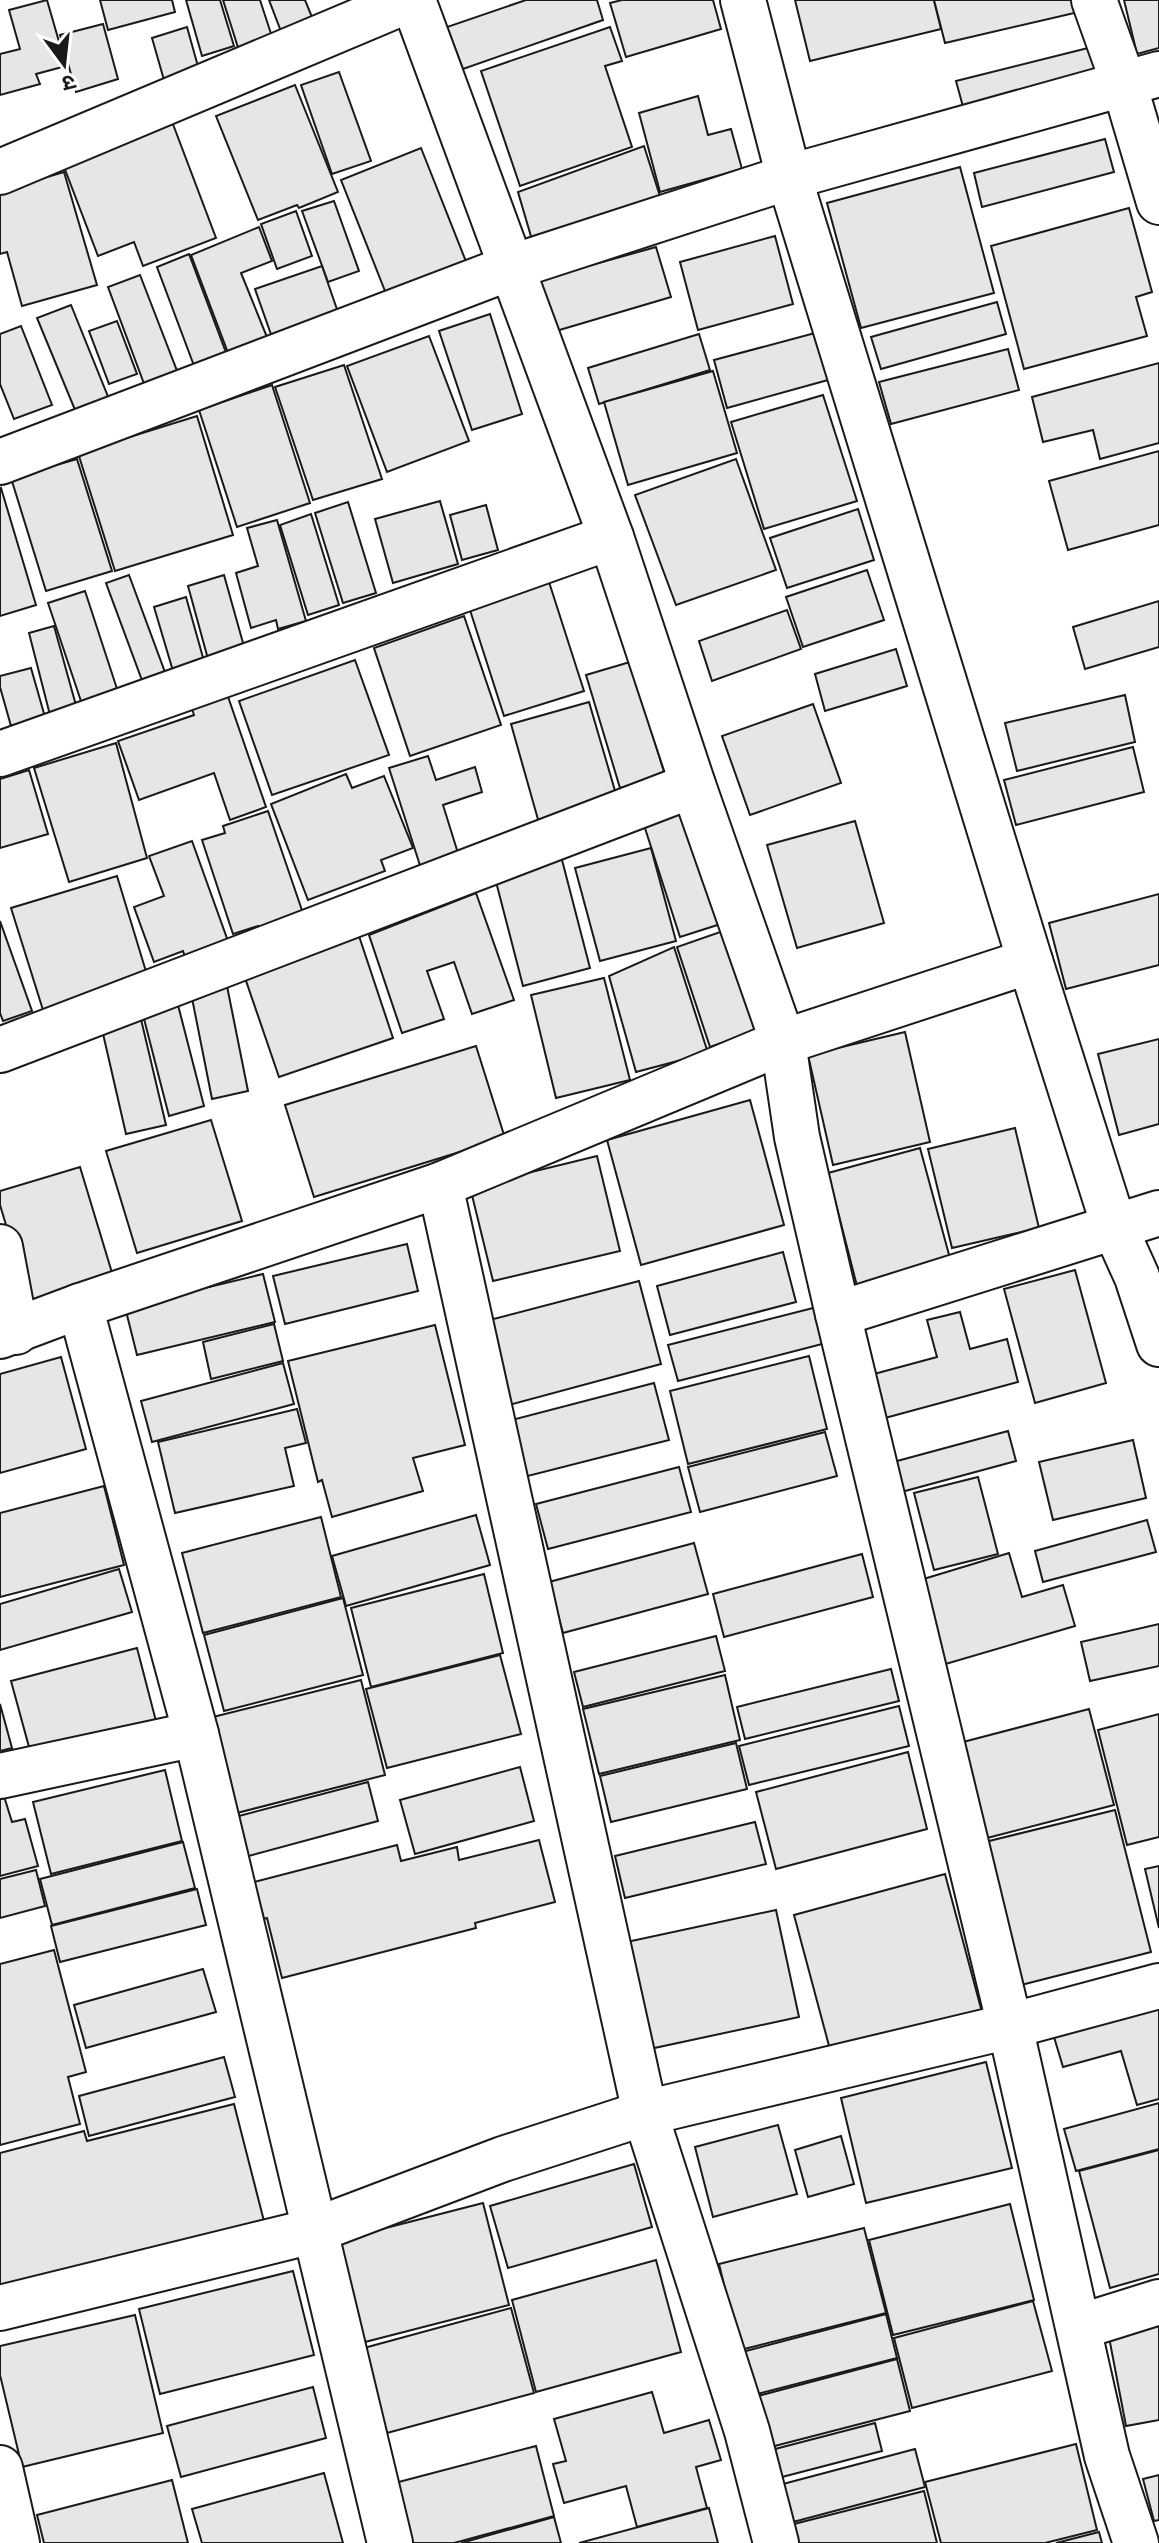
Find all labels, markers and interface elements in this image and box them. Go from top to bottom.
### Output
north arrow [24,24,104,104]
text: उ [57,65,80,102]

